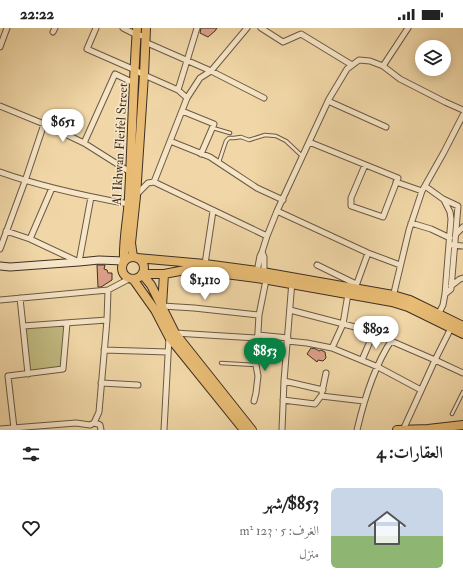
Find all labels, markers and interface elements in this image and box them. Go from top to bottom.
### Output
text: 22:22 [20,5,54,24]
map controls [415,40,451,76]
button: layers [415,40,451,76]
street label: Al Ikhwan Fleifel Street [109,82,131,207]
pin: $651 [39,109,87,143]
text: $651 [51,114,75,130]
pin: $1,110 [172,267,238,301]
text: $1,110 [190,272,220,288]
pin: $892 [352,316,400,350]
text: $892 [363,321,389,337]
pin: $853 [241,338,289,372]
text: $853 [253,343,277,359]
text: العقارات: 4 [377,442,443,463]
icon: filters [20,443,42,465]
text: $853/شهر [263,493,319,514]
icon: home [363,504,411,552]
icon: heart [20,517,42,539]
text: الغرف: 5 · 123 m² [239,523,319,539]
text: منزل [299,546,319,562]

